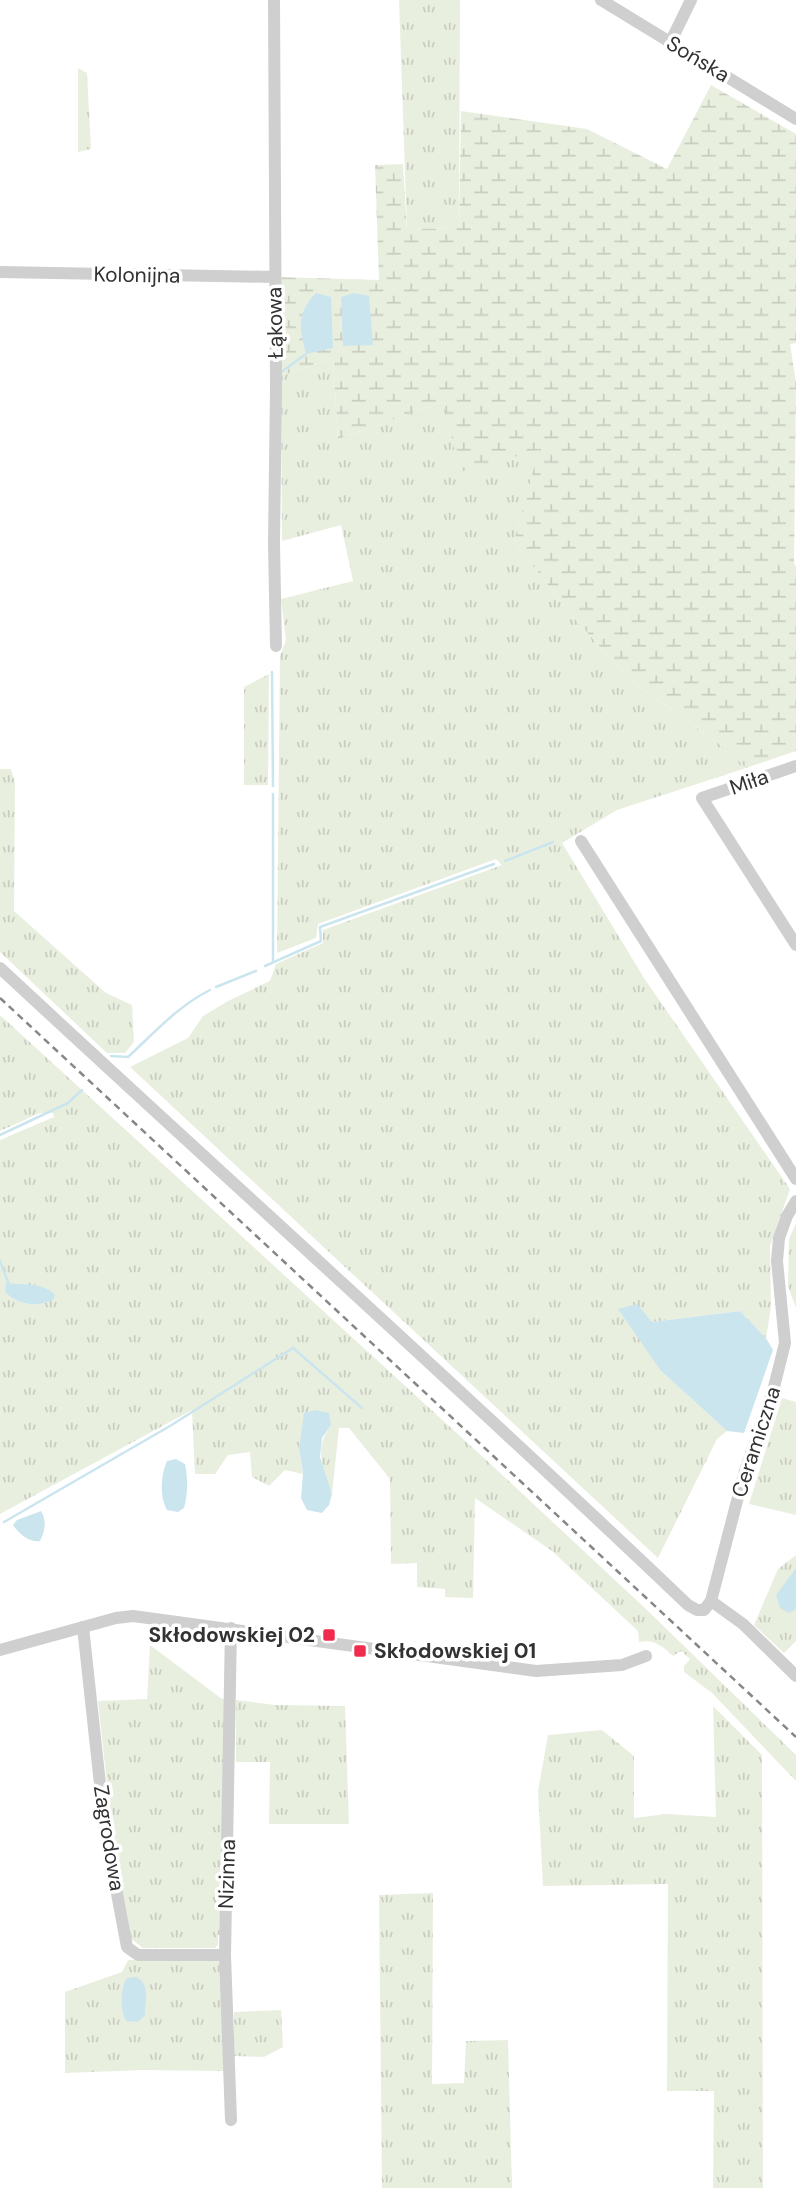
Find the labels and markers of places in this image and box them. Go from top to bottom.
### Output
place label: Skłodowskiej 02 [149,1621,315,1649]
marker: Skłodowskiej 02 [321,1627,337,1643]
place label: Skłodowskiej 01 [374,1637,536,1665]
marker: Skłodowskiej 01 [352,1643,368,1659]

